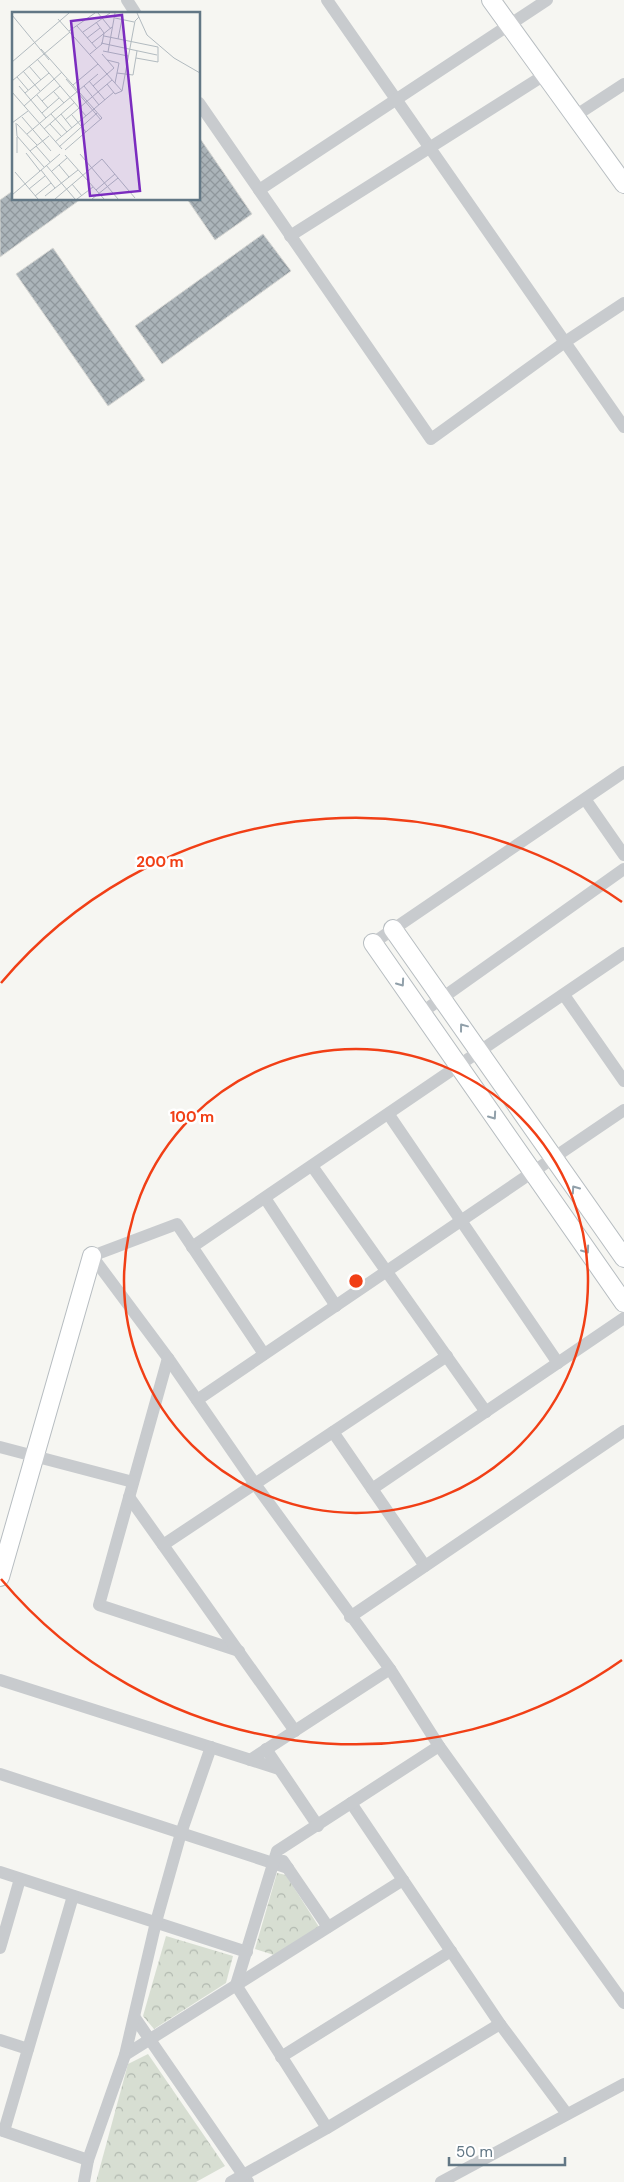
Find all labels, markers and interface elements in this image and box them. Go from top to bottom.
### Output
inset map [12,12,200,200]
text: 200 m [136,852,184,872]
one-way arrow [395,977,404,987]
one-way arrow [460,1023,469,1033]
text: 100 m [170,1107,214,1127]
one-way arrow [487,1111,496,1120]
one-way arrow [572,1186,582,1195]
one-way arrow [580,1244,589,1254]
centre of rings [347,1272,365,1290]
scale bar [449,2134,565,2166]
text: 50 m [456,2142,493,2162]

